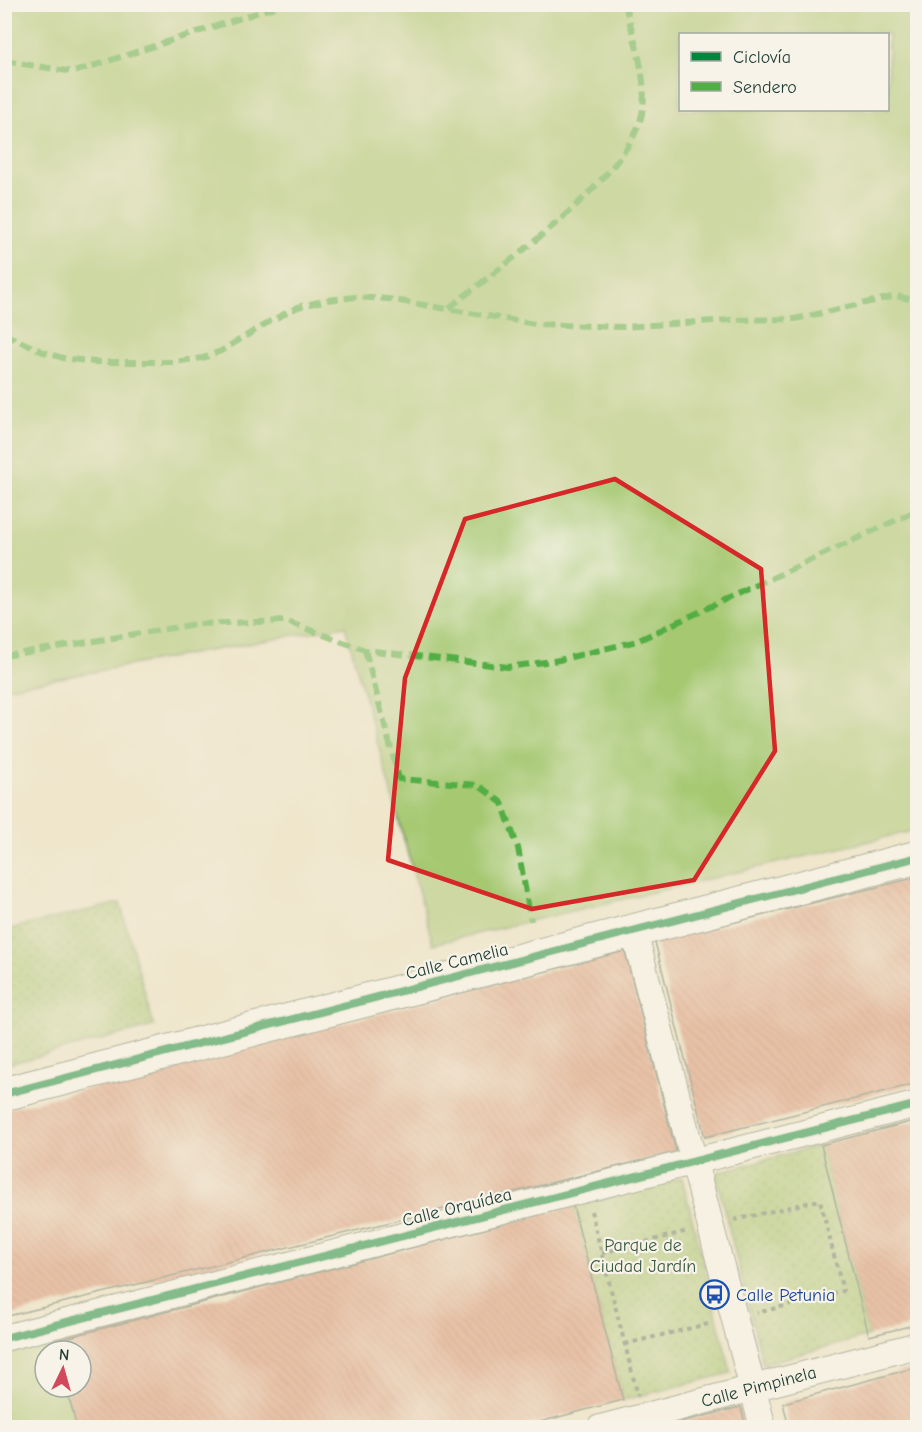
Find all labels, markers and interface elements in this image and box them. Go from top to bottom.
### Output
legend [679,33,889,111]
text: Ciclovía [733,47,791,68]
text: Sendero [733,77,797,98]
street label: Calle Camelia [404,939,511,984]
street label: Calle Orquídea [400,1184,514,1231]
park label: Parque de Ciudad Jardín [590,1235,696,1277]
bus stop icon: Calle Petunia [699,1279,731,1311]
place label: Calle Petunia [736,1285,835,1306]
north arrow [33,1339,93,1399]
text: N [58,1346,70,1364]
street label: Calle Pimpinela [699,1362,819,1412]

